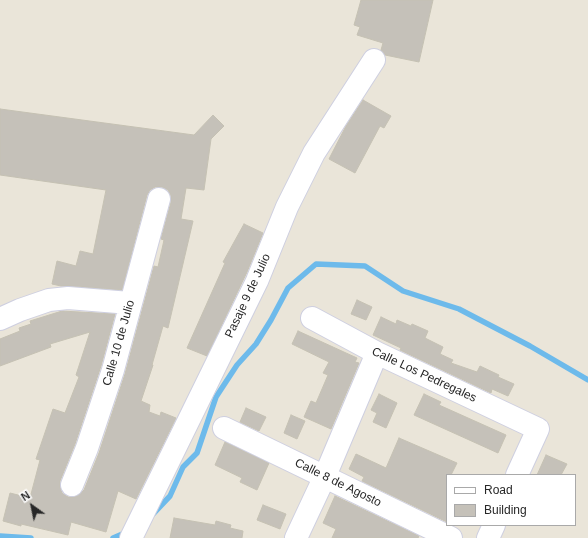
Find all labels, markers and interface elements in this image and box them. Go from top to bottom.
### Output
street label: Pasaje 9 de Julio [222,252,274,340]
street label: Calle 10 de Julio [100,298,138,388]
street label: Calle Los Pedregales [369,344,479,406]
street label: Calle 8 de Agosto [292,456,384,510]
legend [446,474,576,526]
text: Road [484,483,513,497]
north arrow [12,486,52,526]
text: N [19,489,32,503]
text: Building [484,503,527,517]

